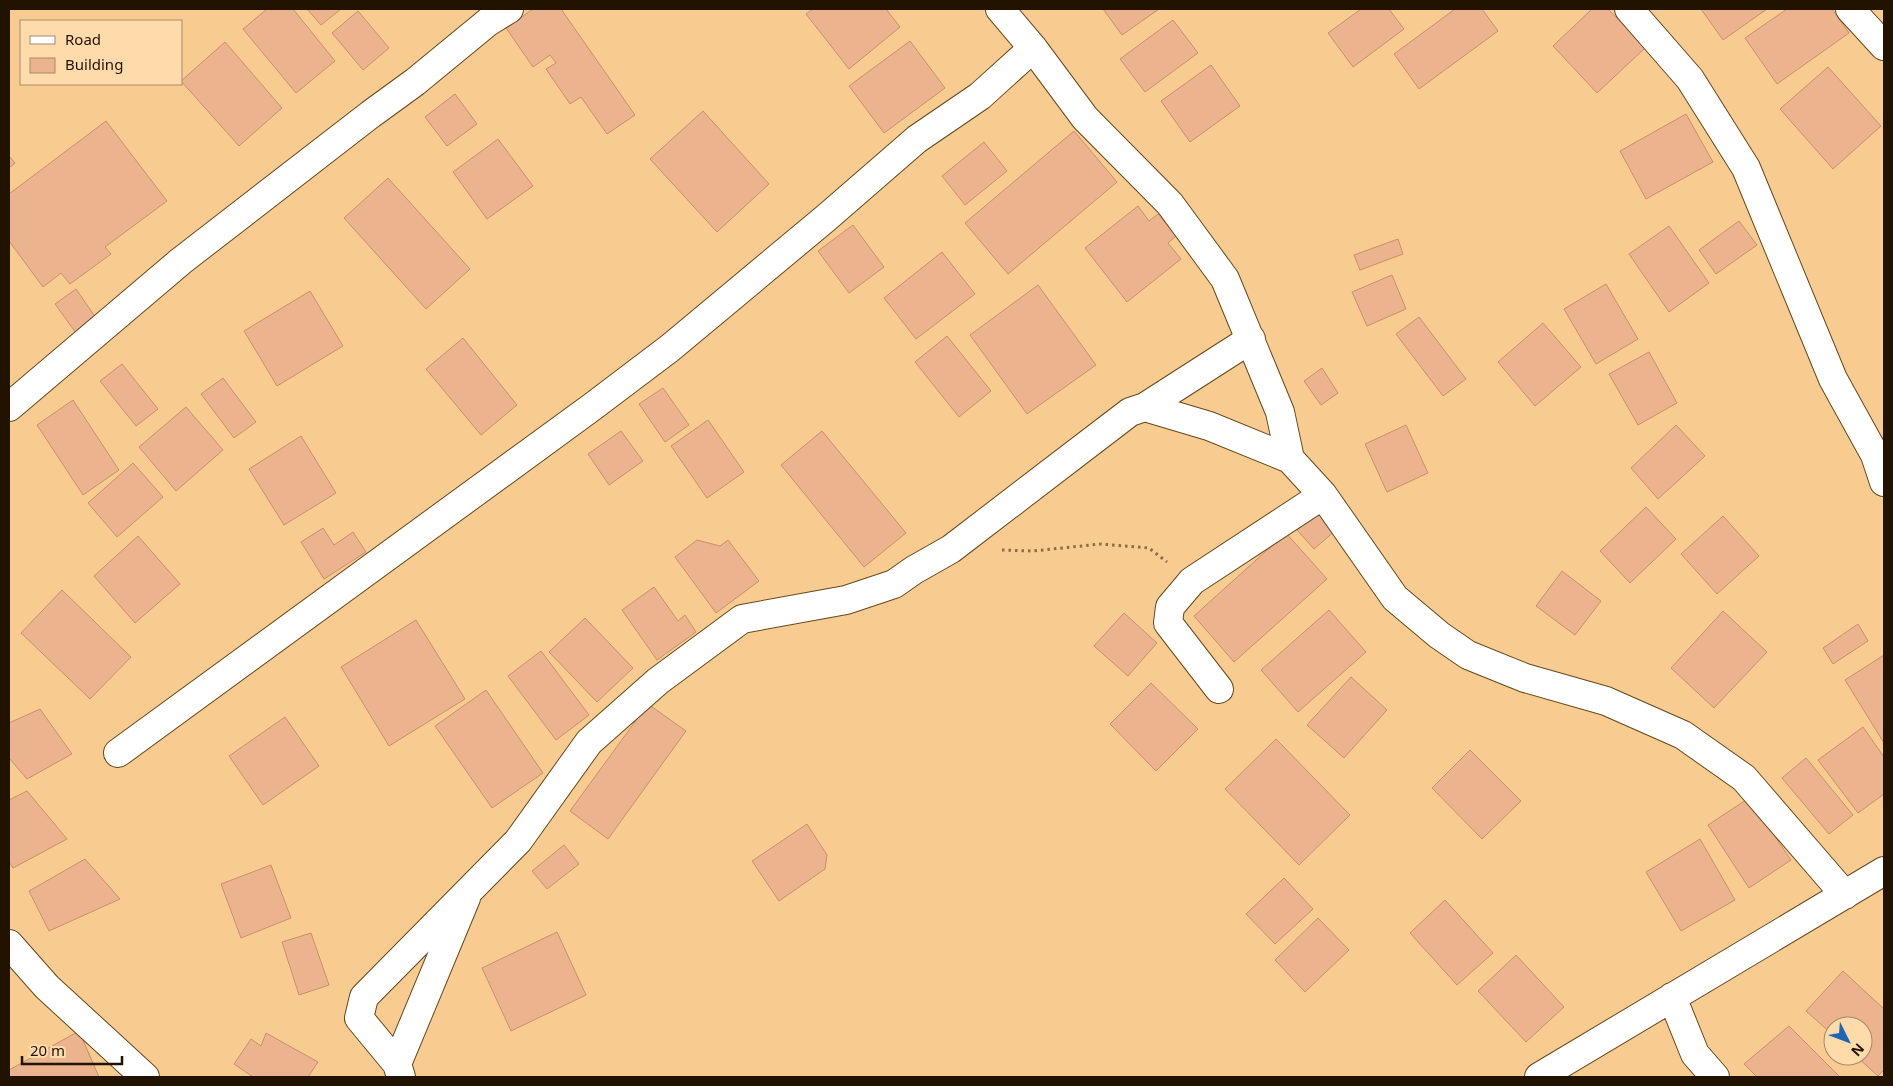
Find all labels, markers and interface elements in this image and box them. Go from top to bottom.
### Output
legend [20,20,182,85]
text: Road [65,29,101,49]
text: Building [65,54,123,74]
north arrow [1823,1016,1873,1066]
scale bar [22,1034,122,1066]
text: N [1847,1039,1869,1061]
text: 20 m [30,1040,65,1060]

